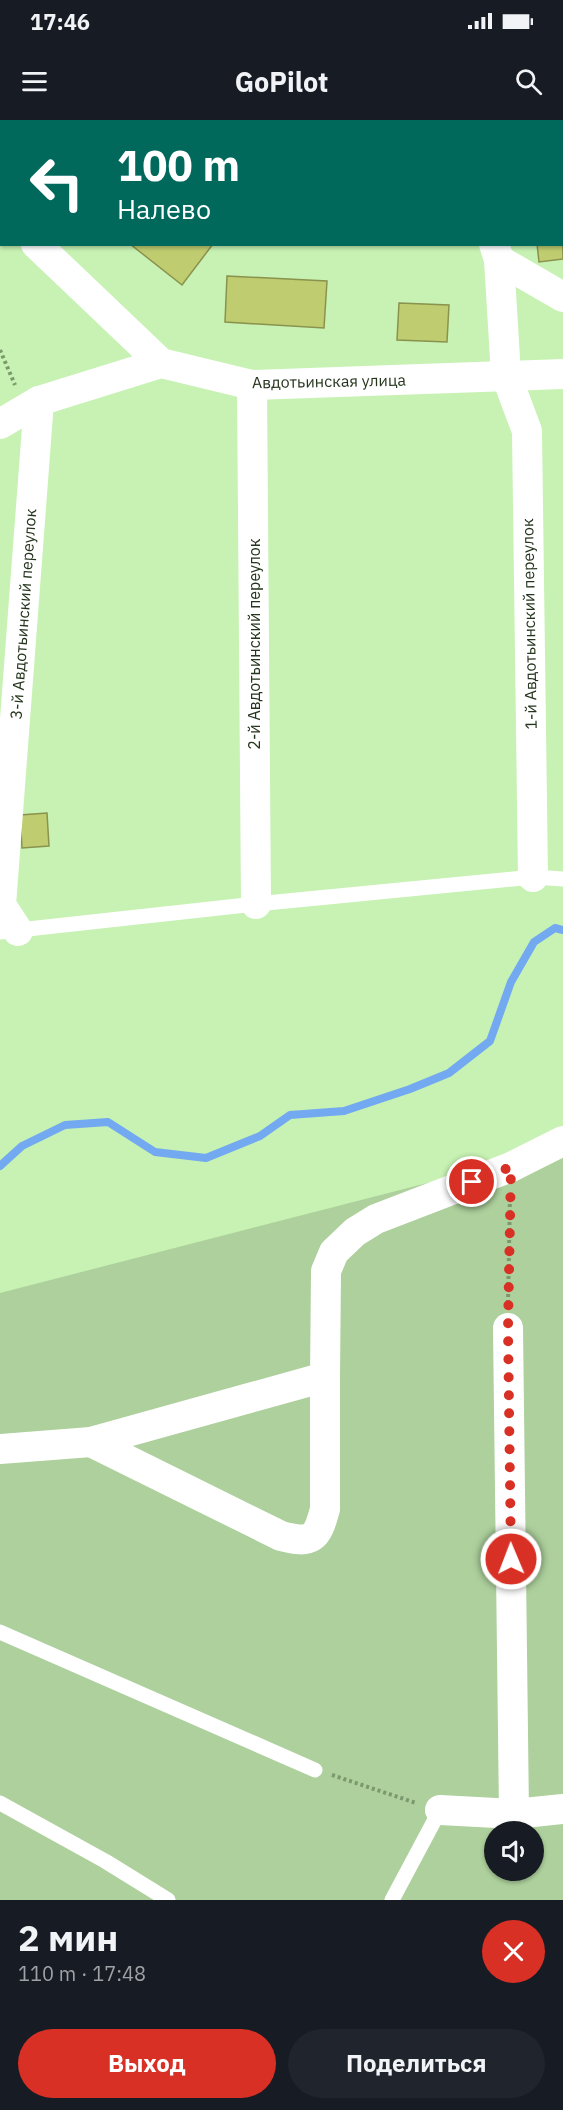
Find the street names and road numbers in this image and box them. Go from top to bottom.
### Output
street label: Авдотьинская улица [252,370,407,392]
street label: 3-й Авдотьинский переулок [6,508,40,720]
street label: 1-й Авдотьинский переулок [517,518,541,730]
street label: 2-й Авдотьинский переулок [244,538,264,750]

